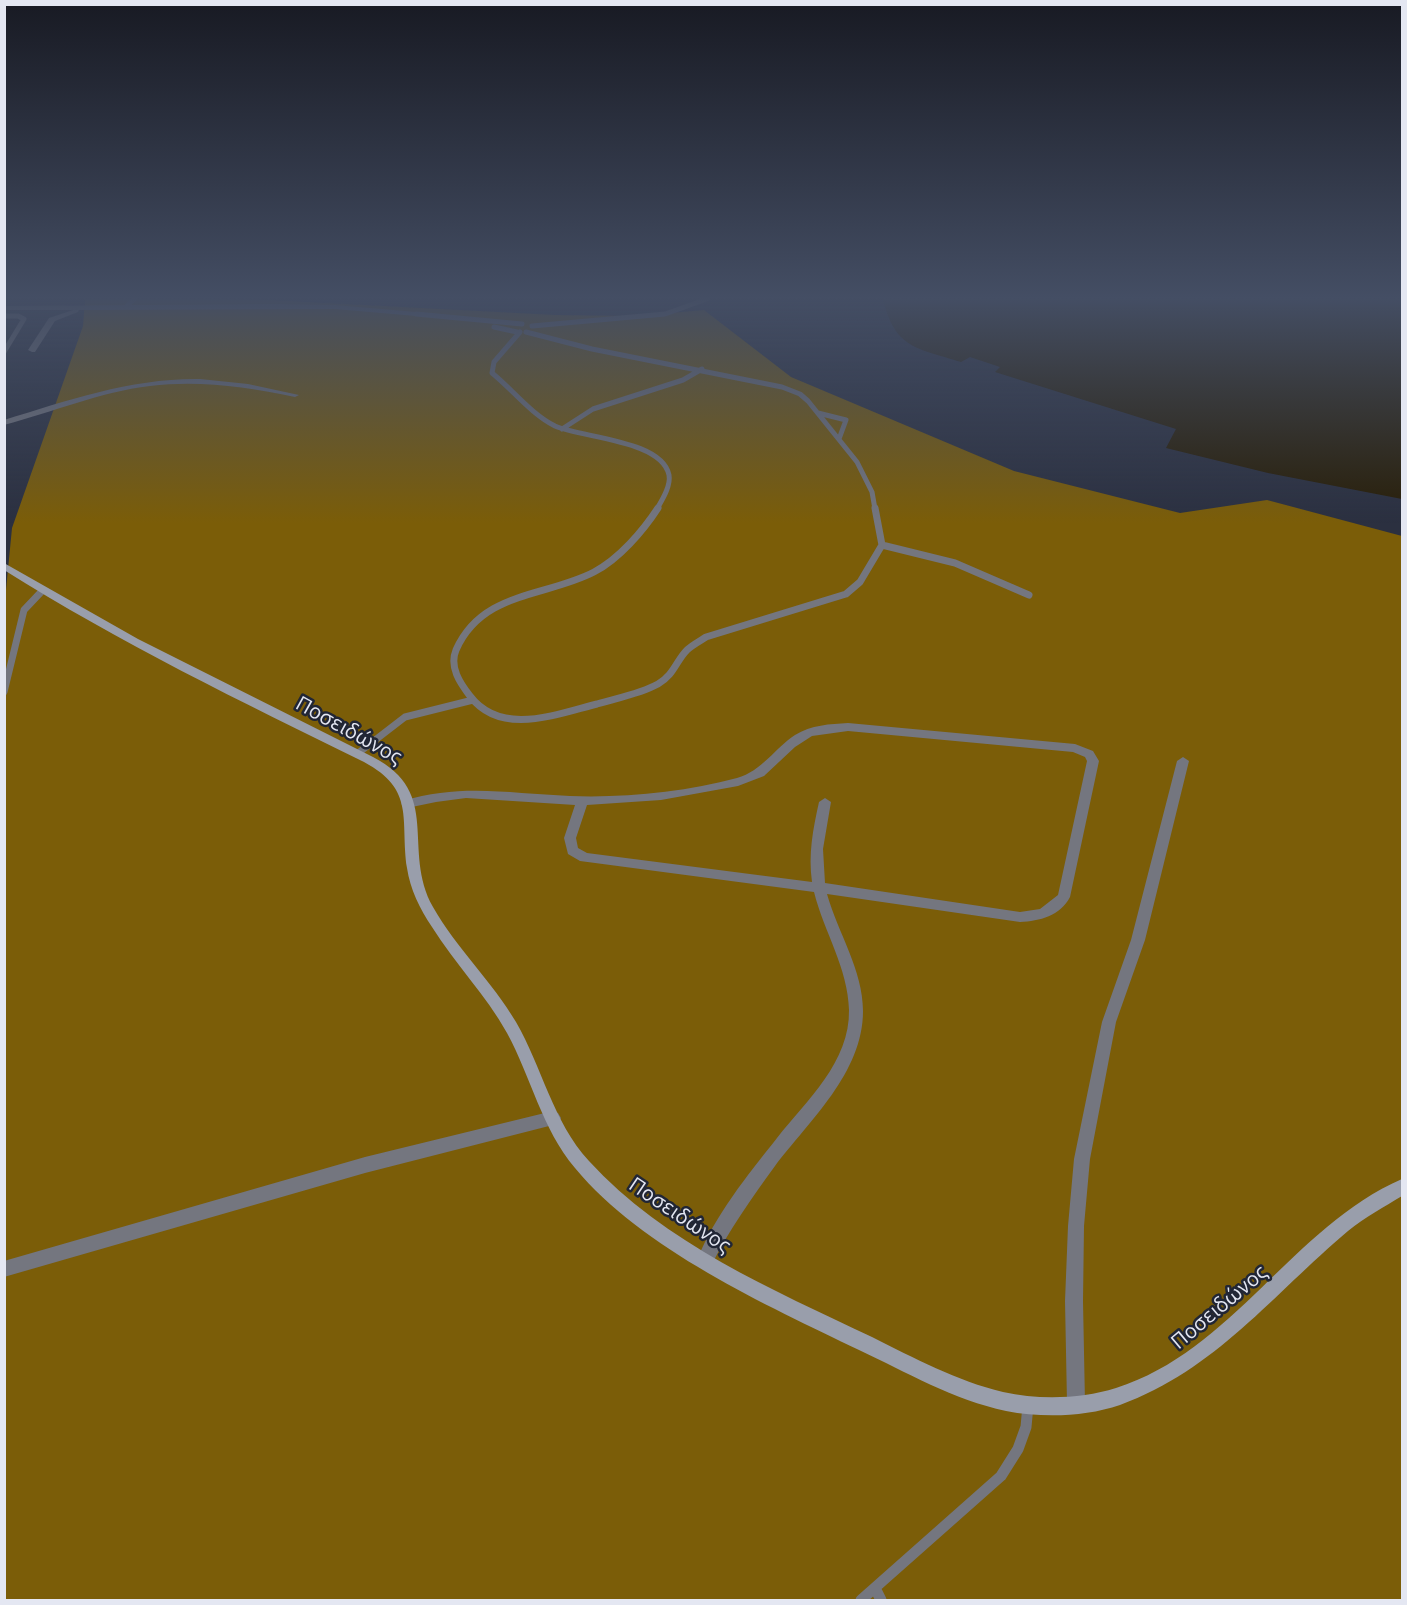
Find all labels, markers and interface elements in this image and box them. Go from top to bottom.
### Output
street label: Ποσειδώνος [292,691,406,769]
street label: Ποσειδώνος [624,1172,736,1258]
street label: Ποσειδώνος [1166,1260,1272,1354]

